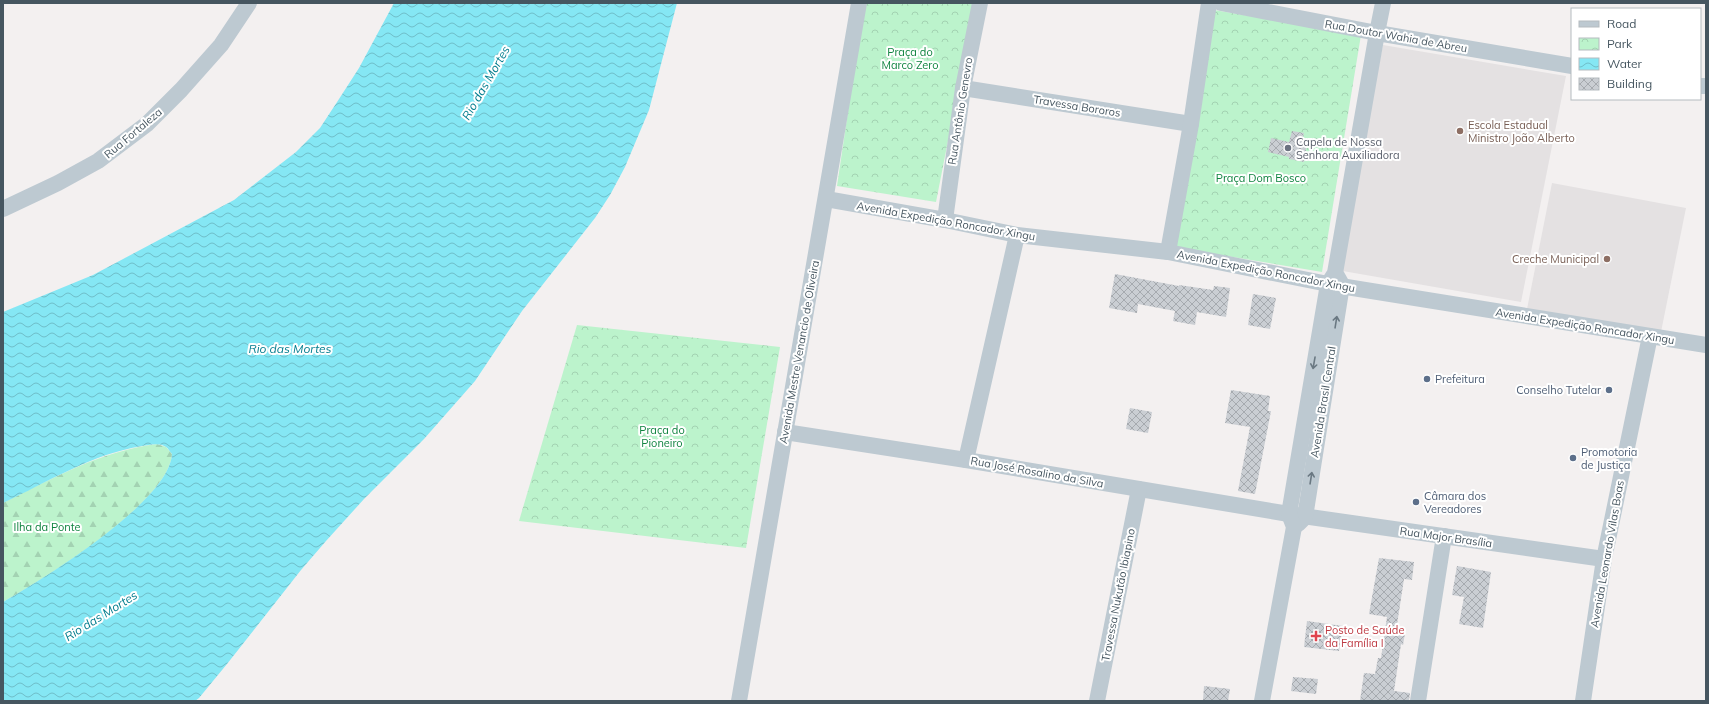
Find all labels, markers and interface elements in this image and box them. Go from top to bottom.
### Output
legend [1571,8,1701,100]
text: Road [1607,16,1636,31]
street label: Rua Doutor Wahia de Abreu [1324,17,1468,55]
text: Park [1607,36,1633,51]
water label: Rio das Mortes [458,43,513,122]
park label: Praça do Marco Zero [881,45,939,72]
street label: Rua Antônio Genevro [945,56,975,166]
text: Water [1607,56,1643,71]
text: Building [1607,76,1652,91]
street label: Travessa Bororos [1032,92,1122,120]
street label: Rua Fortaleza [101,105,165,161]
place label: Escola Estadual Ministro João Alberto [1468,118,1575,145]
marker: Escola Estadual Ministro João Alberto [1455,126,1465,136]
place label: Capela de Nossa Senhora Auxiliadora [1296,135,1400,162]
marker: Capela de Nossa Senhora Auxiliadora [1283,143,1293,153]
park label: Praça Dom Bosco [1216,171,1306,185]
street label: Avenida Expedição Roncador Xingu [856,198,1036,244]
street label: Avenida Expedição Roncador Xingu [1176,247,1356,295]
place label: Creche Municipal [1512,252,1599,266]
marker: Creche Municipal [1602,254,1612,264]
street label: Avenida Mestre Venancio de Oliveira [776,259,822,445]
street label: Avenida Expedição Roncador Xingu [1494,305,1676,347]
one-way arrow [1332,316,1340,329]
water label: Rio das Mortes [248,341,332,356]
street label: Avenida Brasil Central [1307,345,1339,459]
one-way arrow [1310,357,1318,370]
place label: Prefeitura [1435,372,1485,386]
marker: Prefeitura [1422,374,1432,384]
place label: Conselho Tutelar [1516,383,1601,397]
marker: Conselho Tutelar [1604,385,1614,395]
park label: Praça do Pioneiro [639,423,685,450]
place label: Promotoria de Justiça [1581,445,1637,472]
street label: Rua José Rosalino da Silva [969,453,1105,491]
marker: Promotoria de Justiça [1568,453,1578,463]
one-way arrow [1307,472,1315,485]
street label: Avenida Leonardo Vilas Boas [1587,479,1627,629]
place label: Câmara dos Vereadores [1424,489,1486,516]
marker: Câmara dos Vereadores [1411,497,1421,507]
park label: Ilha da Ponte [14,520,80,534]
street label: Rua Major Brasília [1399,524,1493,550]
street label: Travessa Nukutão Ibiapino [1098,527,1138,663]
water label: Rio das Mortes [62,587,140,644]
place label: Posto de Saúde da Família I [1325,623,1404,650]
marker: Posto de Saúde da Família I [1310,630,1322,642]

